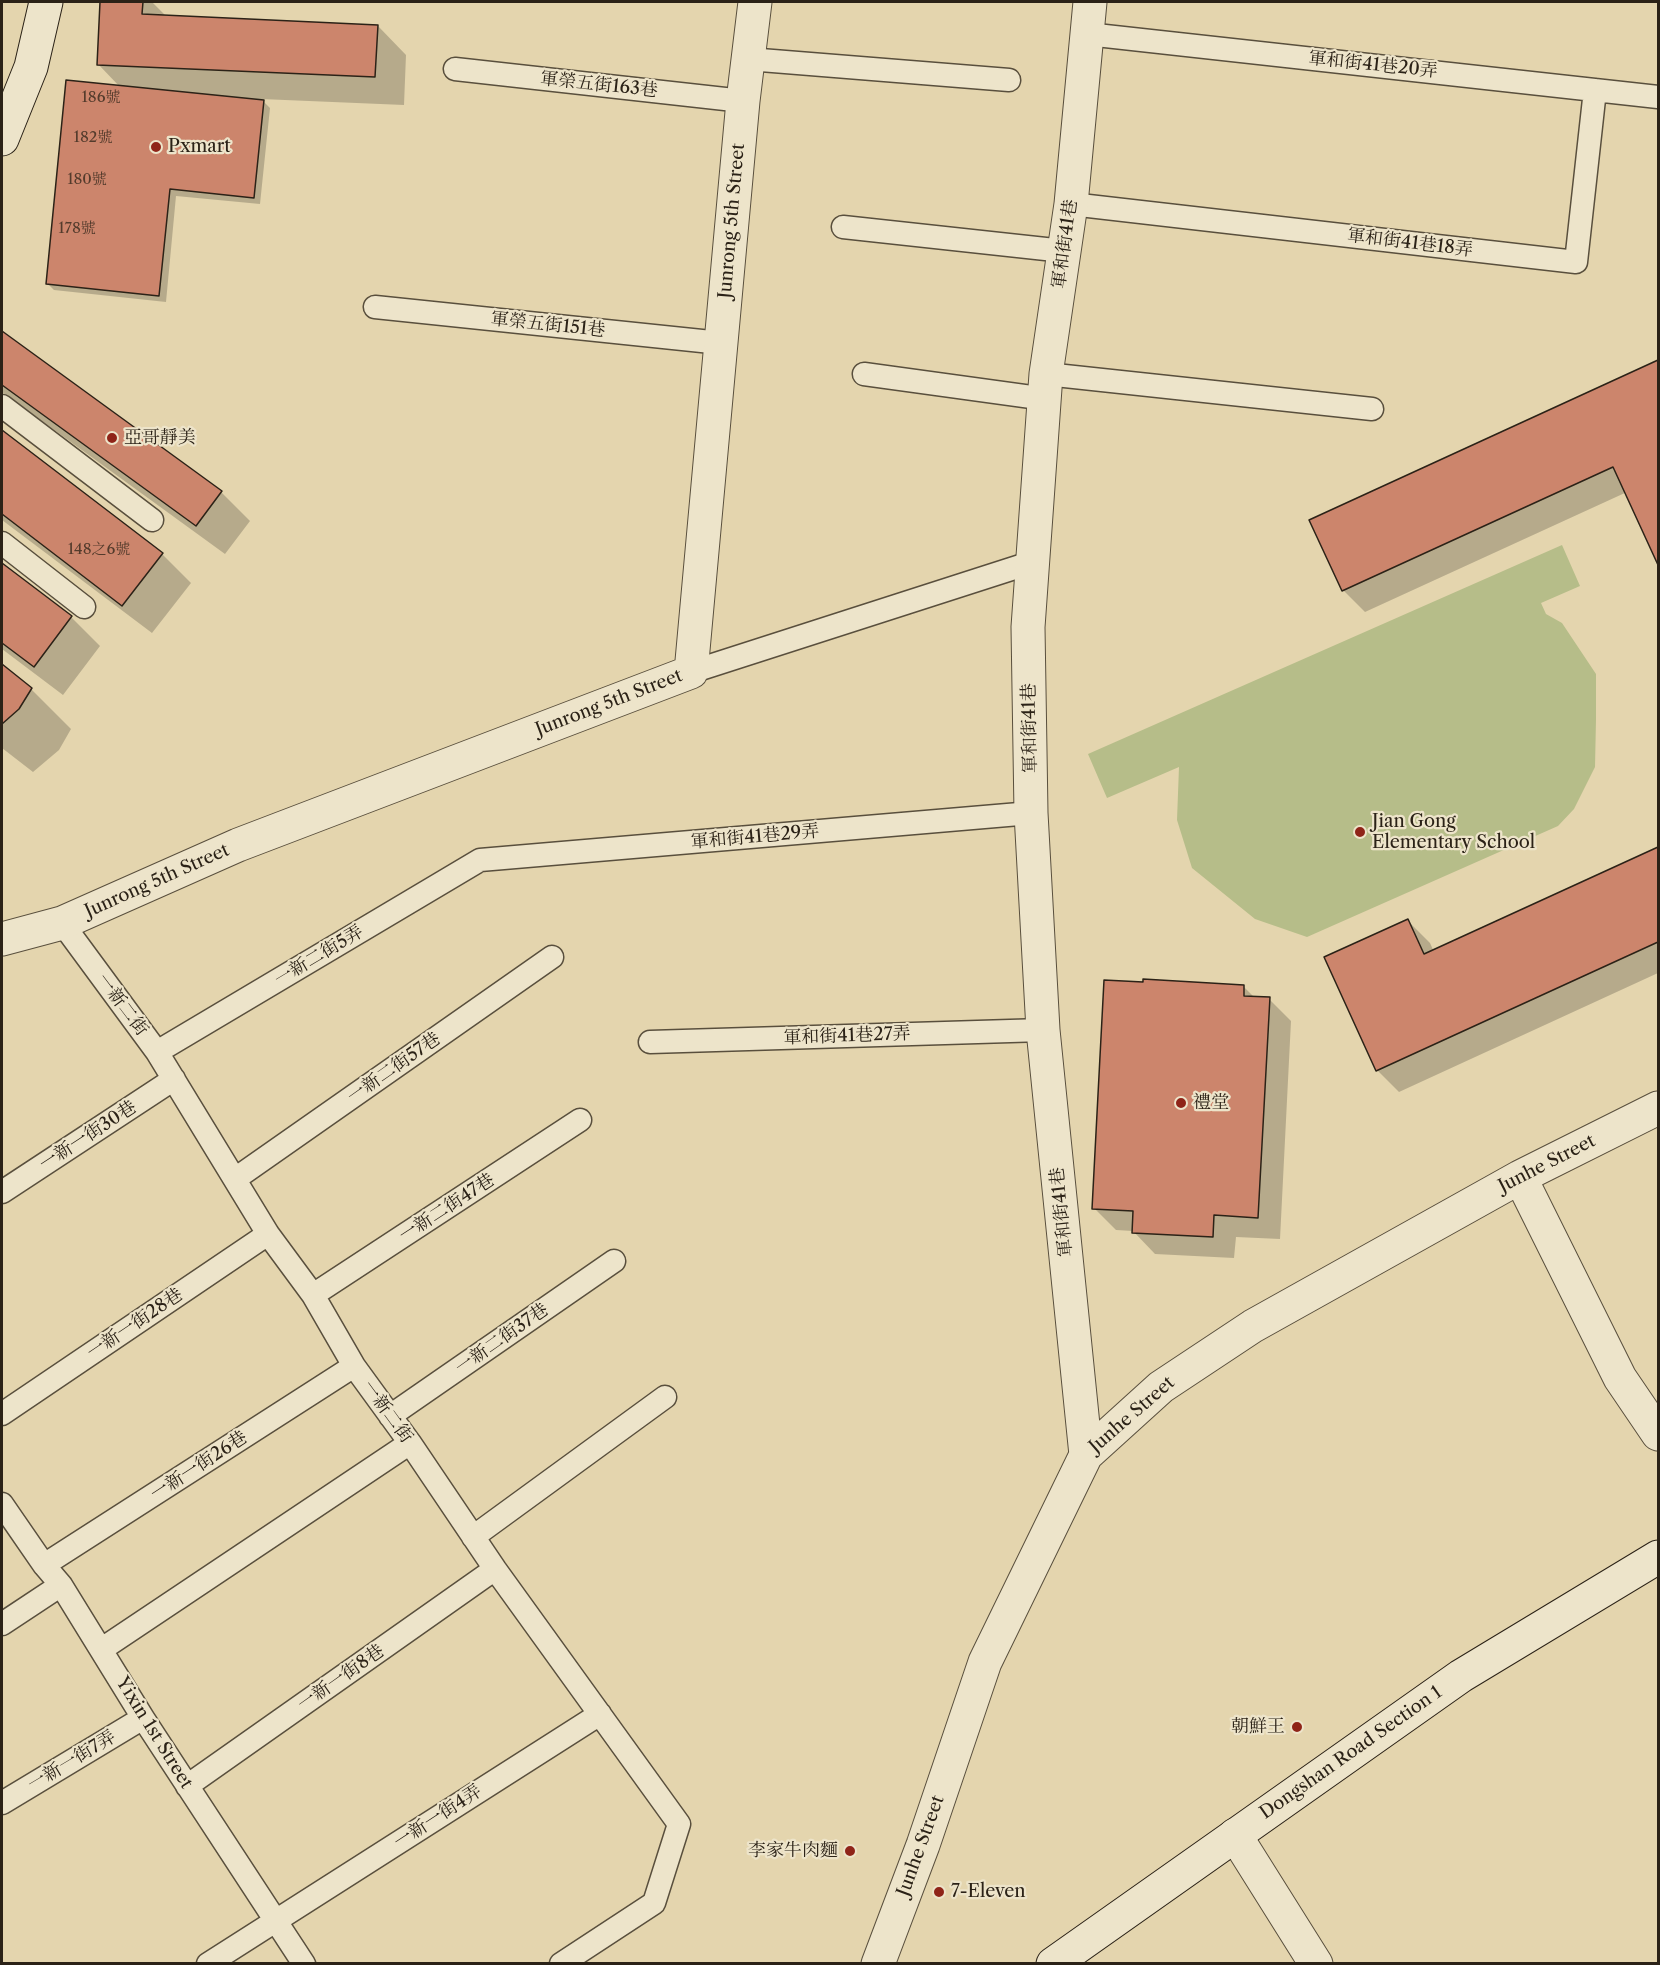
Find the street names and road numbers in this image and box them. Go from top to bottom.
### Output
street label: 軍和街41巷20弄 [1307,47,1439,83]
street label: 軍榮五街163巷 [539,68,659,102]
street label: Junrong 5th Street [714,142,750,300]
street label: 軍和街41巷 [1048,198,1082,290]
street label: 軍和街41巷18弄 [1346,225,1474,261]
street label: 軍榮五街151巷 [490,308,606,342]
street label: Junrong 5th Street [532,665,686,741]
street label: 軍和街41巷 [1018,683,1042,773]
street label: 軍和街41巷29弄 [690,821,820,853]
street label: Junrong 5th Street [81,839,233,923]
street label: 一新二街5弄 [271,921,367,991]
street label: 一新二街 [92,970,152,1040]
street label: 軍和街41巷27弄 [783,1023,911,1049]
street label: 一新二街57巷 [343,1028,445,1108]
street label: 一新一街30巷 [35,1097,141,1175]
street label: Junhe Street [1495,1130,1599,1198]
street label: 軍和街41巷 [1047,1166,1077,1258]
street label: 一新二街47巷 [395,1169,499,1247]
street label: 一新一街28巷 [83,1284,187,1364]
street label: 一新二街37巷 [451,1299,553,1379]
street label: Junhe Street [1085,1372,1179,1458]
street label: 一新二街 [357,1377,417,1447]
street label: 一新一街26巷 [147,1427,251,1505]
street label: 一新一街8巷 [294,1640,388,1716]
street label: Yixin 1st Street [111,1673,197,1793]
street label: Dongshan Road Section 1 [1256,1682,1446,1824]
street label: 一新一街7弄 [24,1726,120,1796]
street label: 一新一街4弄 [390,1781,486,1853]
street label: Junhe Street [893,1793,949,1899]

